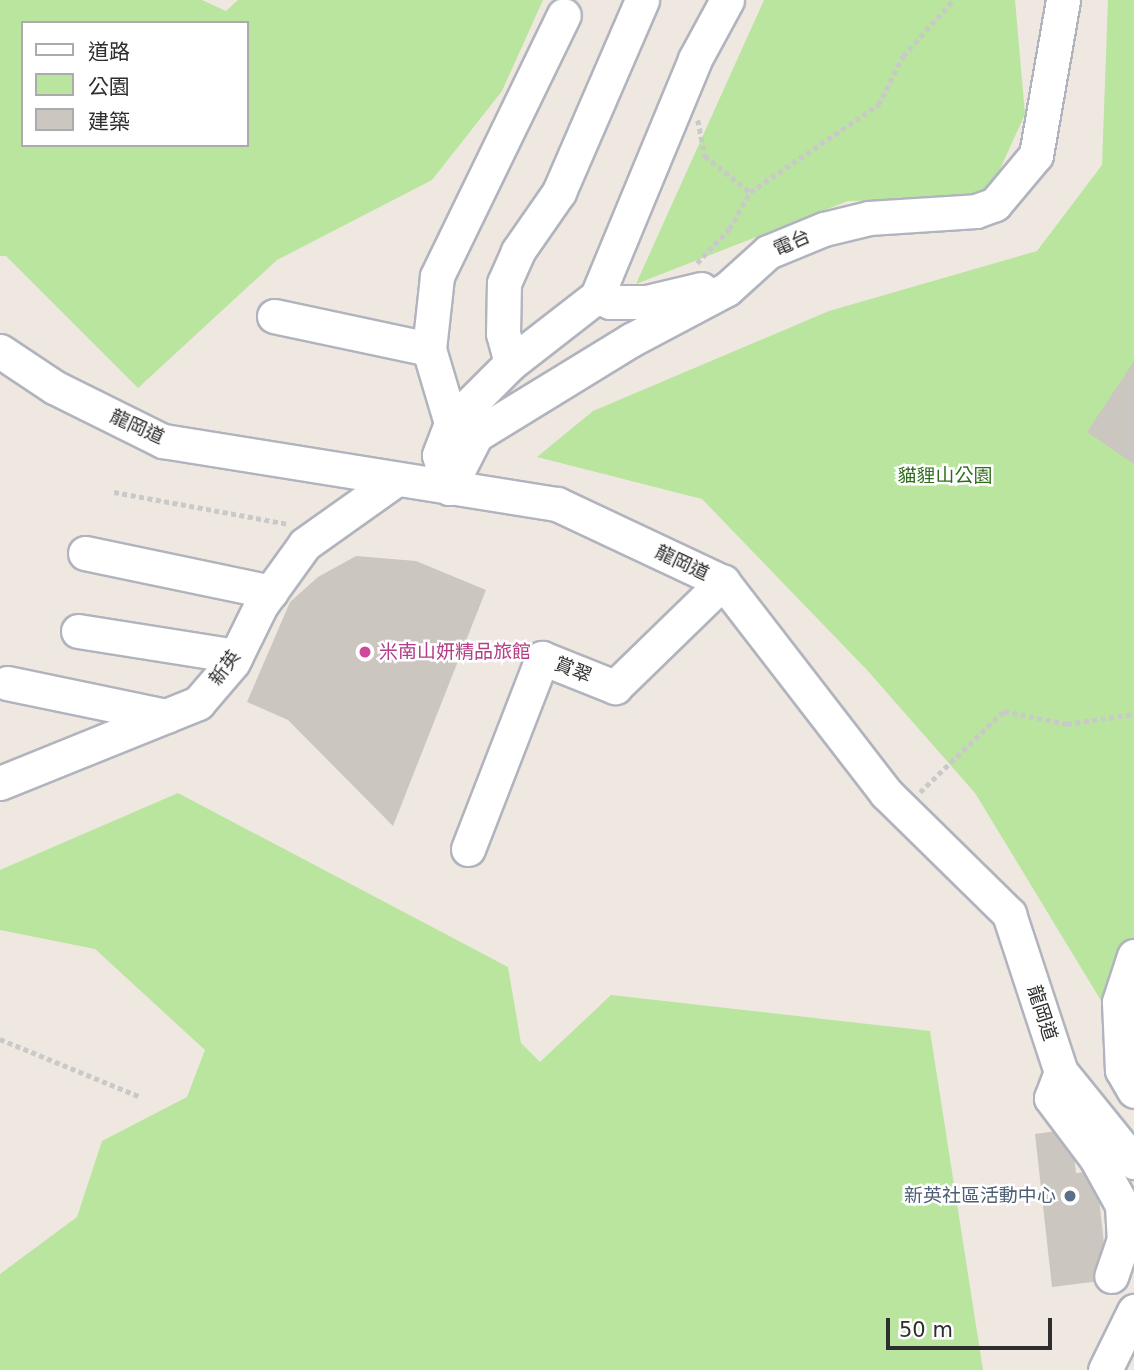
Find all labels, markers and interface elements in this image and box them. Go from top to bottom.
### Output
legend [21,21,248,147]
text: 道路 [88,40,130,64]
text: 公園 [88,75,130,99]
text: 建築 [88,110,130,134]
street label: 電台 [770,225,814,261]
street label: 龍岡道 [106,405,168,449]
park label: 貓貍山公園 [898,465,992,487]
street label: 龍岡道 [651,541,713,585]
place label: 米南山妍精品旅館 [379,641,531,663]
marker: 米南山妍精品旅館 [357,644,373,660]
street label: 新英 [205,646,245,690]
street label: 賞翠 [551,652,595,688]
street label: 龍岡道 [1022,982,1062,1044]
place label: 新英社區活動中心 [904,1185,1056,1207]
marker: 新英社區活動中心 [1062,1188,1078,1204]
scale bar [889,1304,1055,1348]
text: 50 m [899,1318,953,1342]

